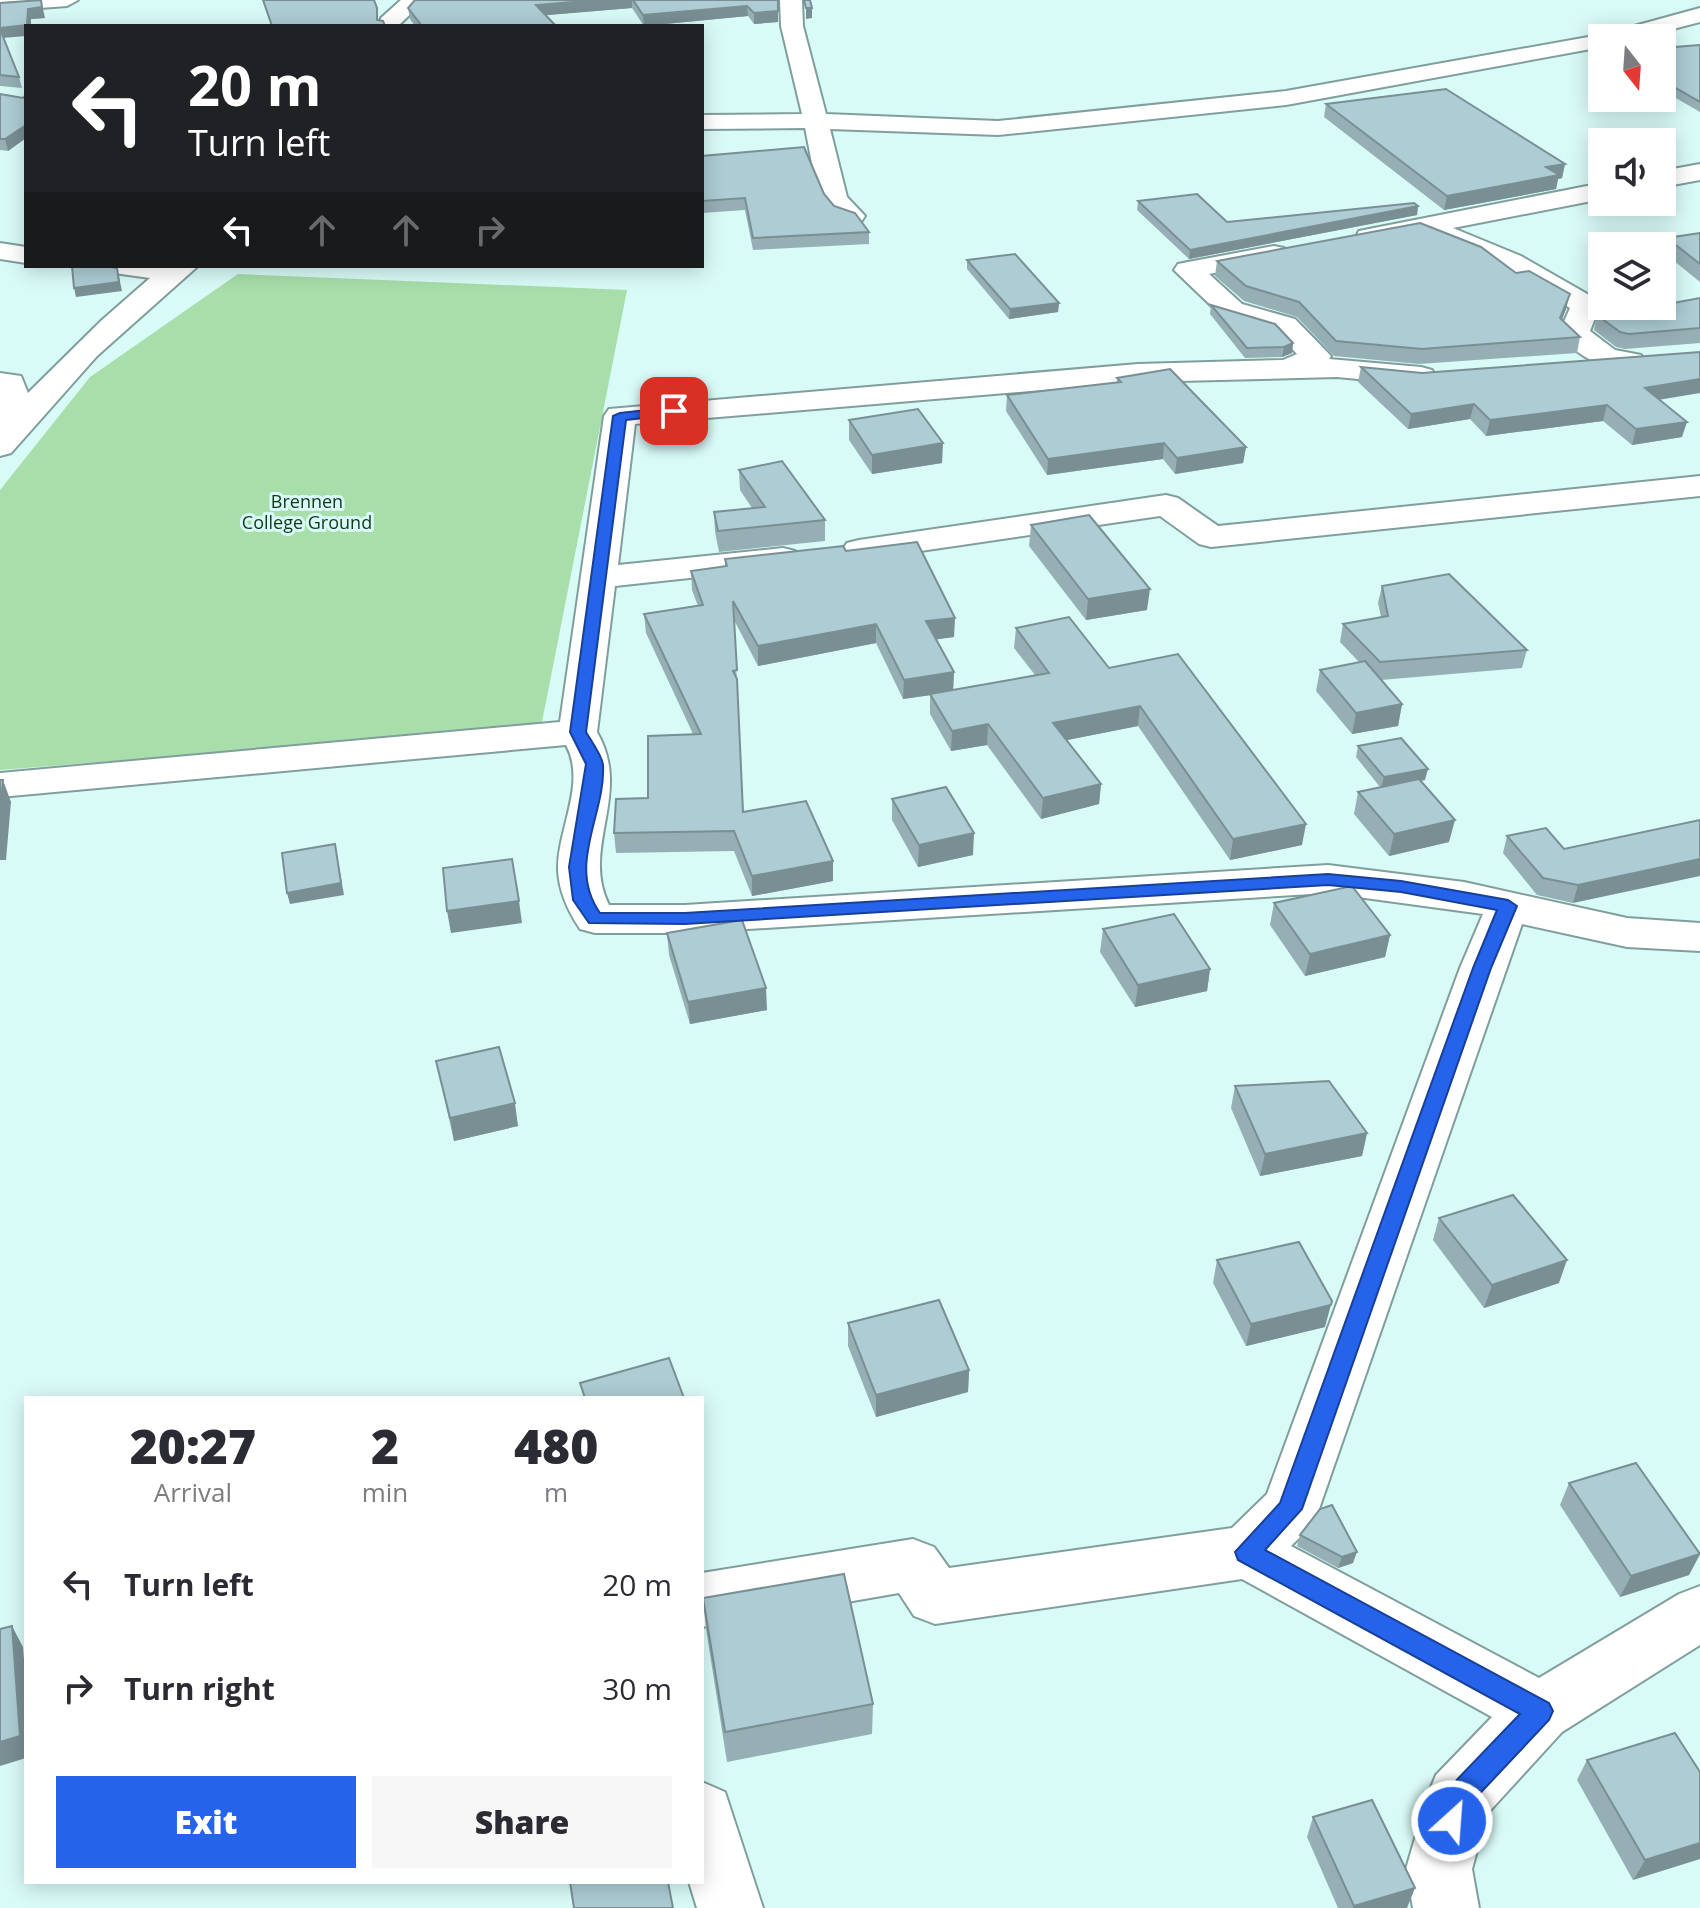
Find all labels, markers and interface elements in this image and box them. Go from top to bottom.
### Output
north arrow [1588,24,1676,112]
map controls [1588,24,1676,320]
text: 20 m [188,46,322,122]
icon: left [56,56,160,160]
text: Turn left [188,118,330,167]
button: sound [1588,128,1676,216]
icon: left [216,208,260,252]
icon: ahead [300,208,344,252]
icon: ahead [384,208,428,252]
icon: right [468,208,512,252]
button: layers [1588,232,1676,320]
pin [640,377,708,445]
icon: arrive [652,389,696,433]
park label: Brennen College Ground [242,489,372,534]
text: 20:27 [130,1413,256,1478]
text: 2 [371,1413,399,1478]
text: 480 [514,1413,598,1478]
text: Arrival [154,1474,232,1510]
text: min [362,1474,408,1510]
text: m [544,1474,568,1510]
icon: left [56,1562,100,1606]
text: Turn left [124,1564,254,1605]
text: 20 m [602,1564,672,1605]
icon: right [56,1666,100,1710]
text: Turn right [124,1668,275,1709]
text: 30 m [602,1668,672,1709]
button: Exit [56,1776,356,1868]
button: Share [372,1776,672,1868]
position arrow [1410,1779,1494,1863]

